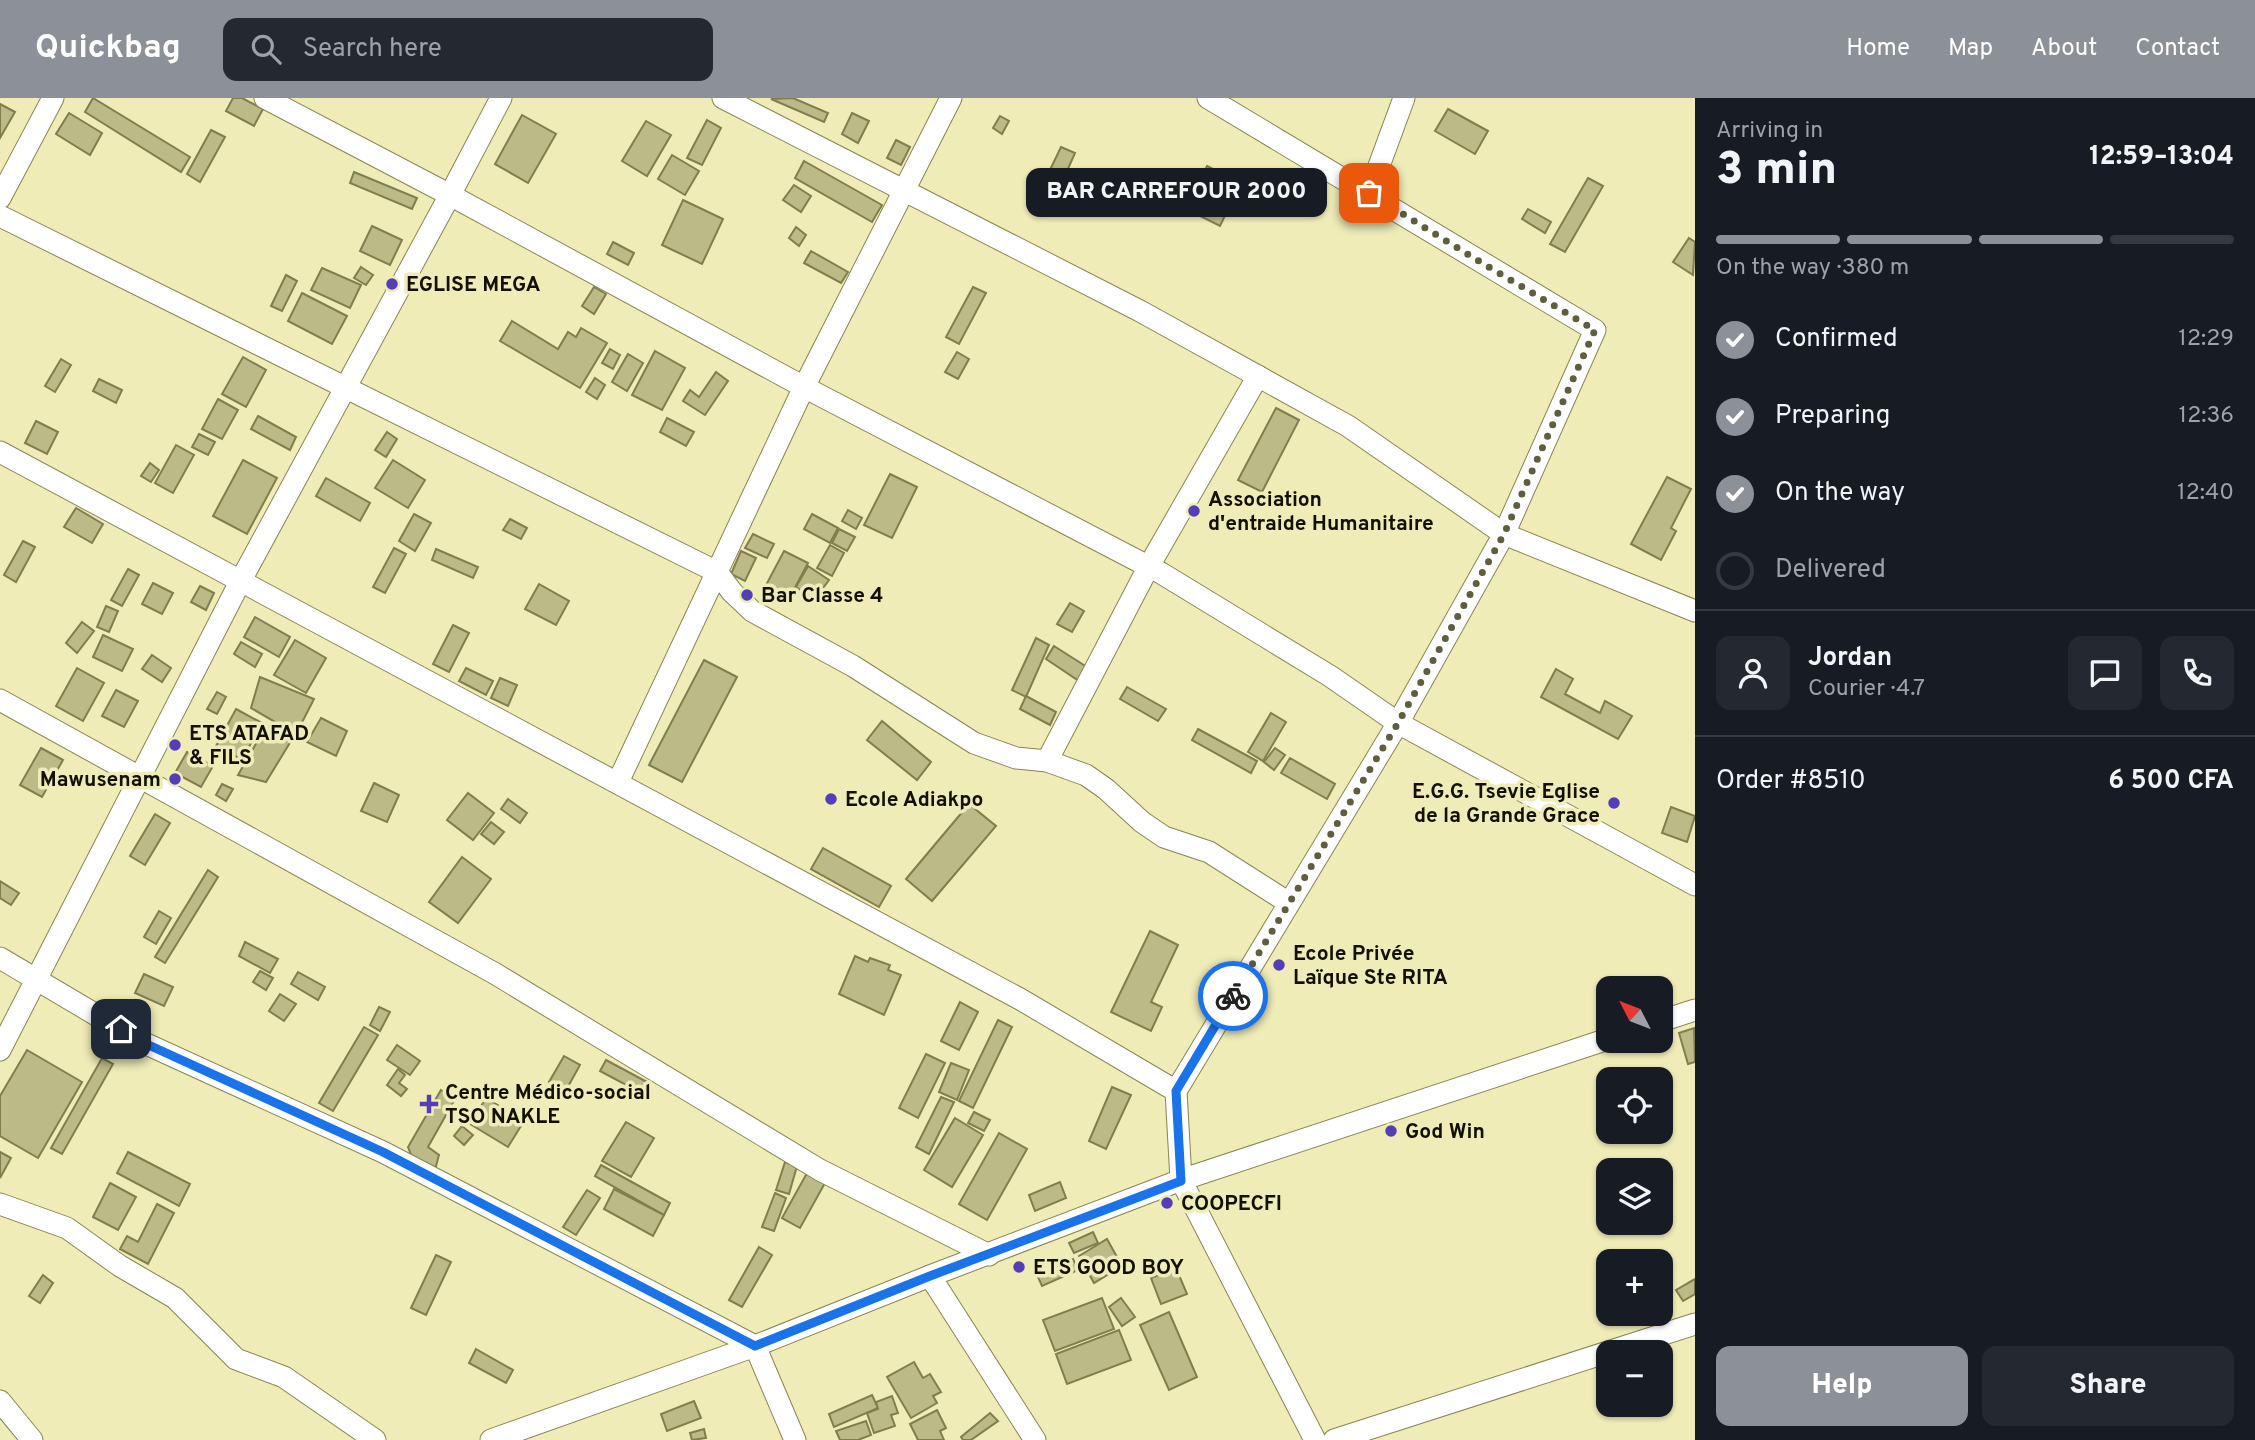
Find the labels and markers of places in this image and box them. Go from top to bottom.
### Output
pin [1339,163,1399,223]
callout: BAR CARREFOUR 2000 [1026,168,1327,217]
place label: EGLISE MEGA [406,272,541,299]
marker: EGLISE MEGA [384,276,400,292]
place label: Association d'entraide Humanitaire [1208,487,1434,538]
marker: Association d'entraide Humanitaire [1186,503,1202,519]
place label: Bar Classe 4 [761,583,884,610]
marker: Bar Classe 4 [739,587,755,603]
place label: ETS ATAFAD & FILS [189,721,309,772]
marker: ETS ATAFAD & FILS [167,737,183,753]
place label: Mawusenam [40,767,161,794]
marker: Mawusenam [167,771,183,787]
place label: E.G.G. Tsevie Eglise de la Grande Grace [1412,779,1600,830]
place label: Ecole Adiakpo [845,787,983,814]
marker: Ecole Adiakpo [823,791,839,807]
marker: E.G.G. Tsevie Eglise de la Grande Grace [1606,795,1622,811]
place label: Ecole Privée Laïque Ste RITA [1293,941,1448,992]
marker: Ecole Privée Laïque Ste RITA [1271,957,1287,973]
pin [91,999,151,1059]
place label: Centre Médico-social TSO NAKLE [445,1080,651,1131]
marker: Centre Médico-social TSO NAKLE [419,1094,439,1114]
place label: God Win [1405,1119,1485,1146]
marker: God Win [1383,1123,1399,1139]
place label: COOPECFI [1181,1191,1282,1218]
marker: COOPECFI [1159,1195,1175,1211]
place label: ETS GOOD BOY [1033,1255,1184,1282]
marker: ETS GOOD BOY [1011,1259,1027,1275]

